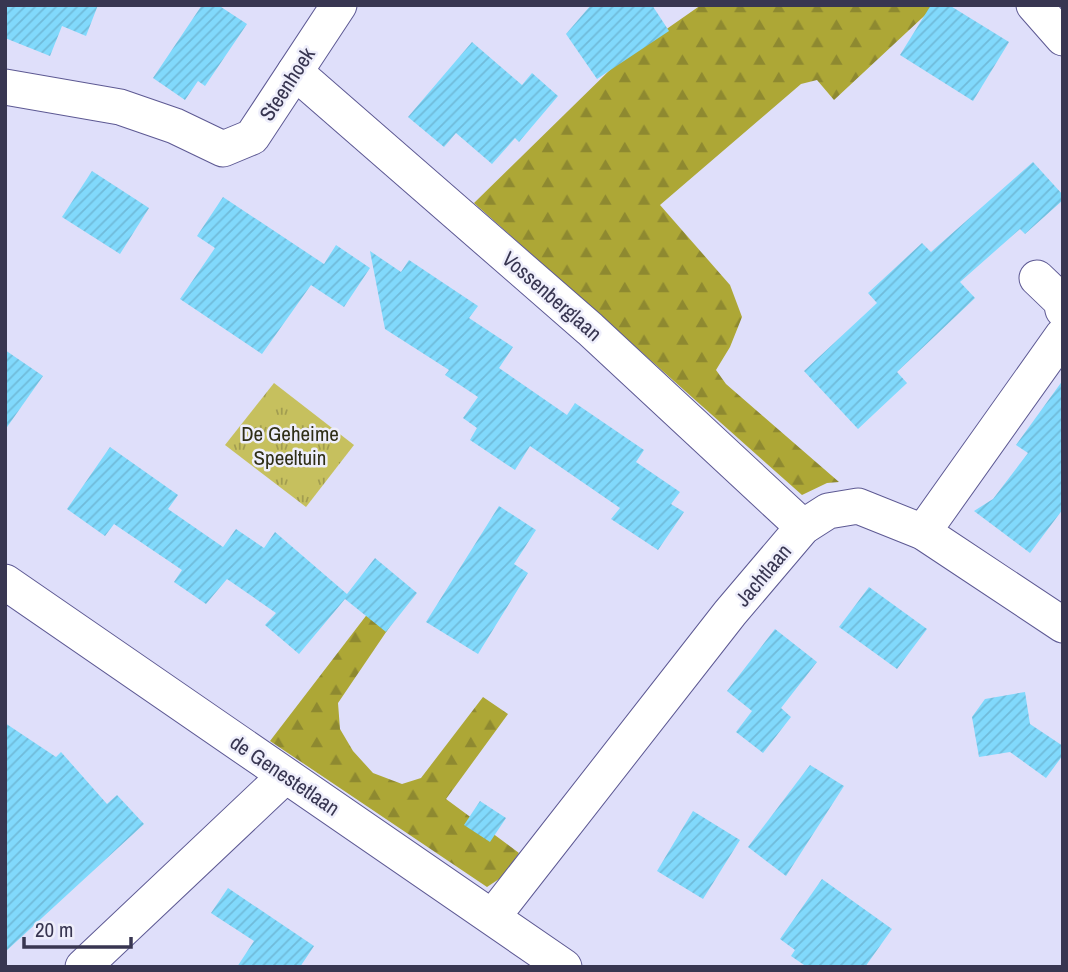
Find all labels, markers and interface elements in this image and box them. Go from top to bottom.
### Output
street label: Steenhoek [252,41,322,126]
street label: Vossenberglaan [496,245,608,347]
park label: De Geheime Speeltuin [241,419,339,472]
street label: Jachtlaan [728,537,798,613]
street label: de Genestetlaan [225,728,345,822]
scale bar [24,906,131,950]
text: 20 m [35,915,73,944]

